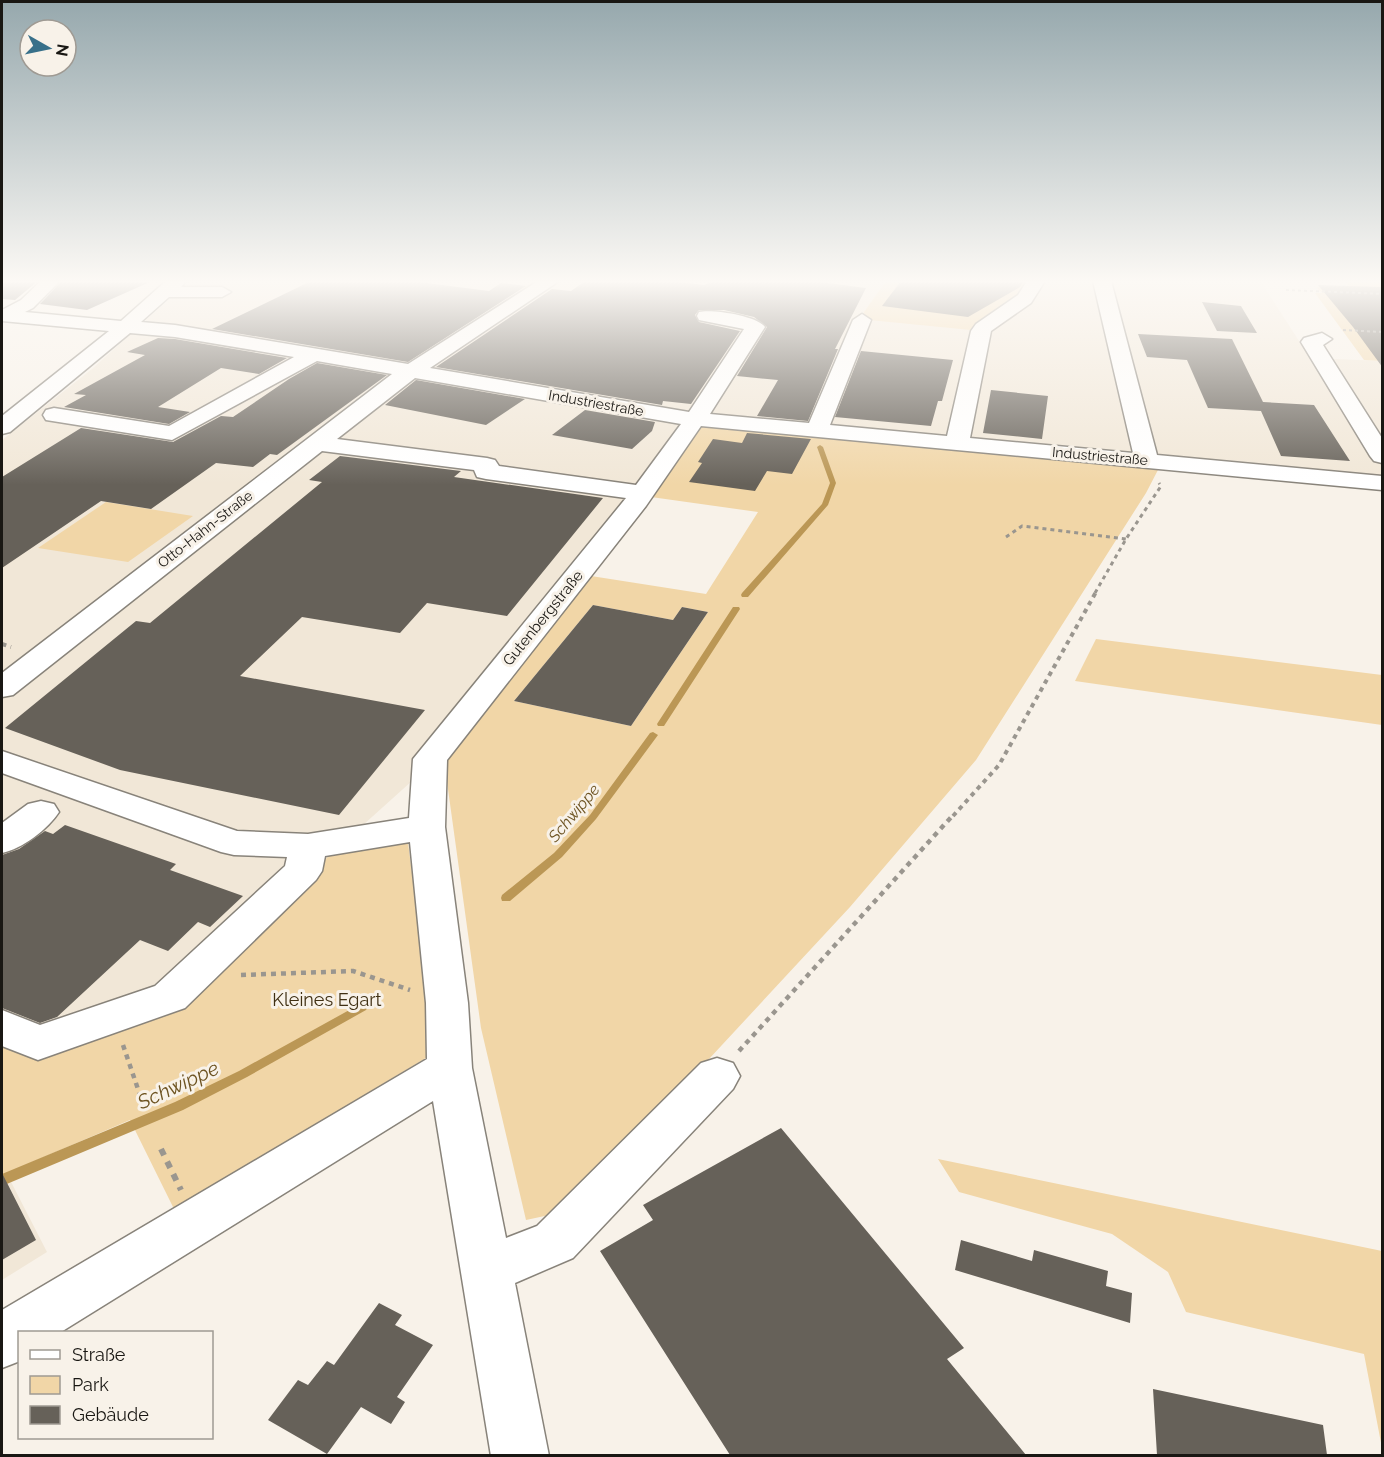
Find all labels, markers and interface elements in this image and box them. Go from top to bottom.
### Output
north arrow [18,18,78,78]
text: N [52,43,73,58]
street label: Industriestraße [547,387,645,419]
street label: Industriestraße [1051,444,1149,468]
street label: Otto-Hahn-Straße [155,487,255,571]
street label: Gutenbergstraße [499,567,587,669]
water label: Schwippe [544,780,604,847]
park label: Kleines Egart [272,989,382,1010]
water label: Schwippe [133,1056,223,1115]
legend [18,1331,213,1439]
text: Straße [72,1344,126,1365]
text: Park [72,1374,109,1395]
text: Gebäude [72,1404,149,1425]

